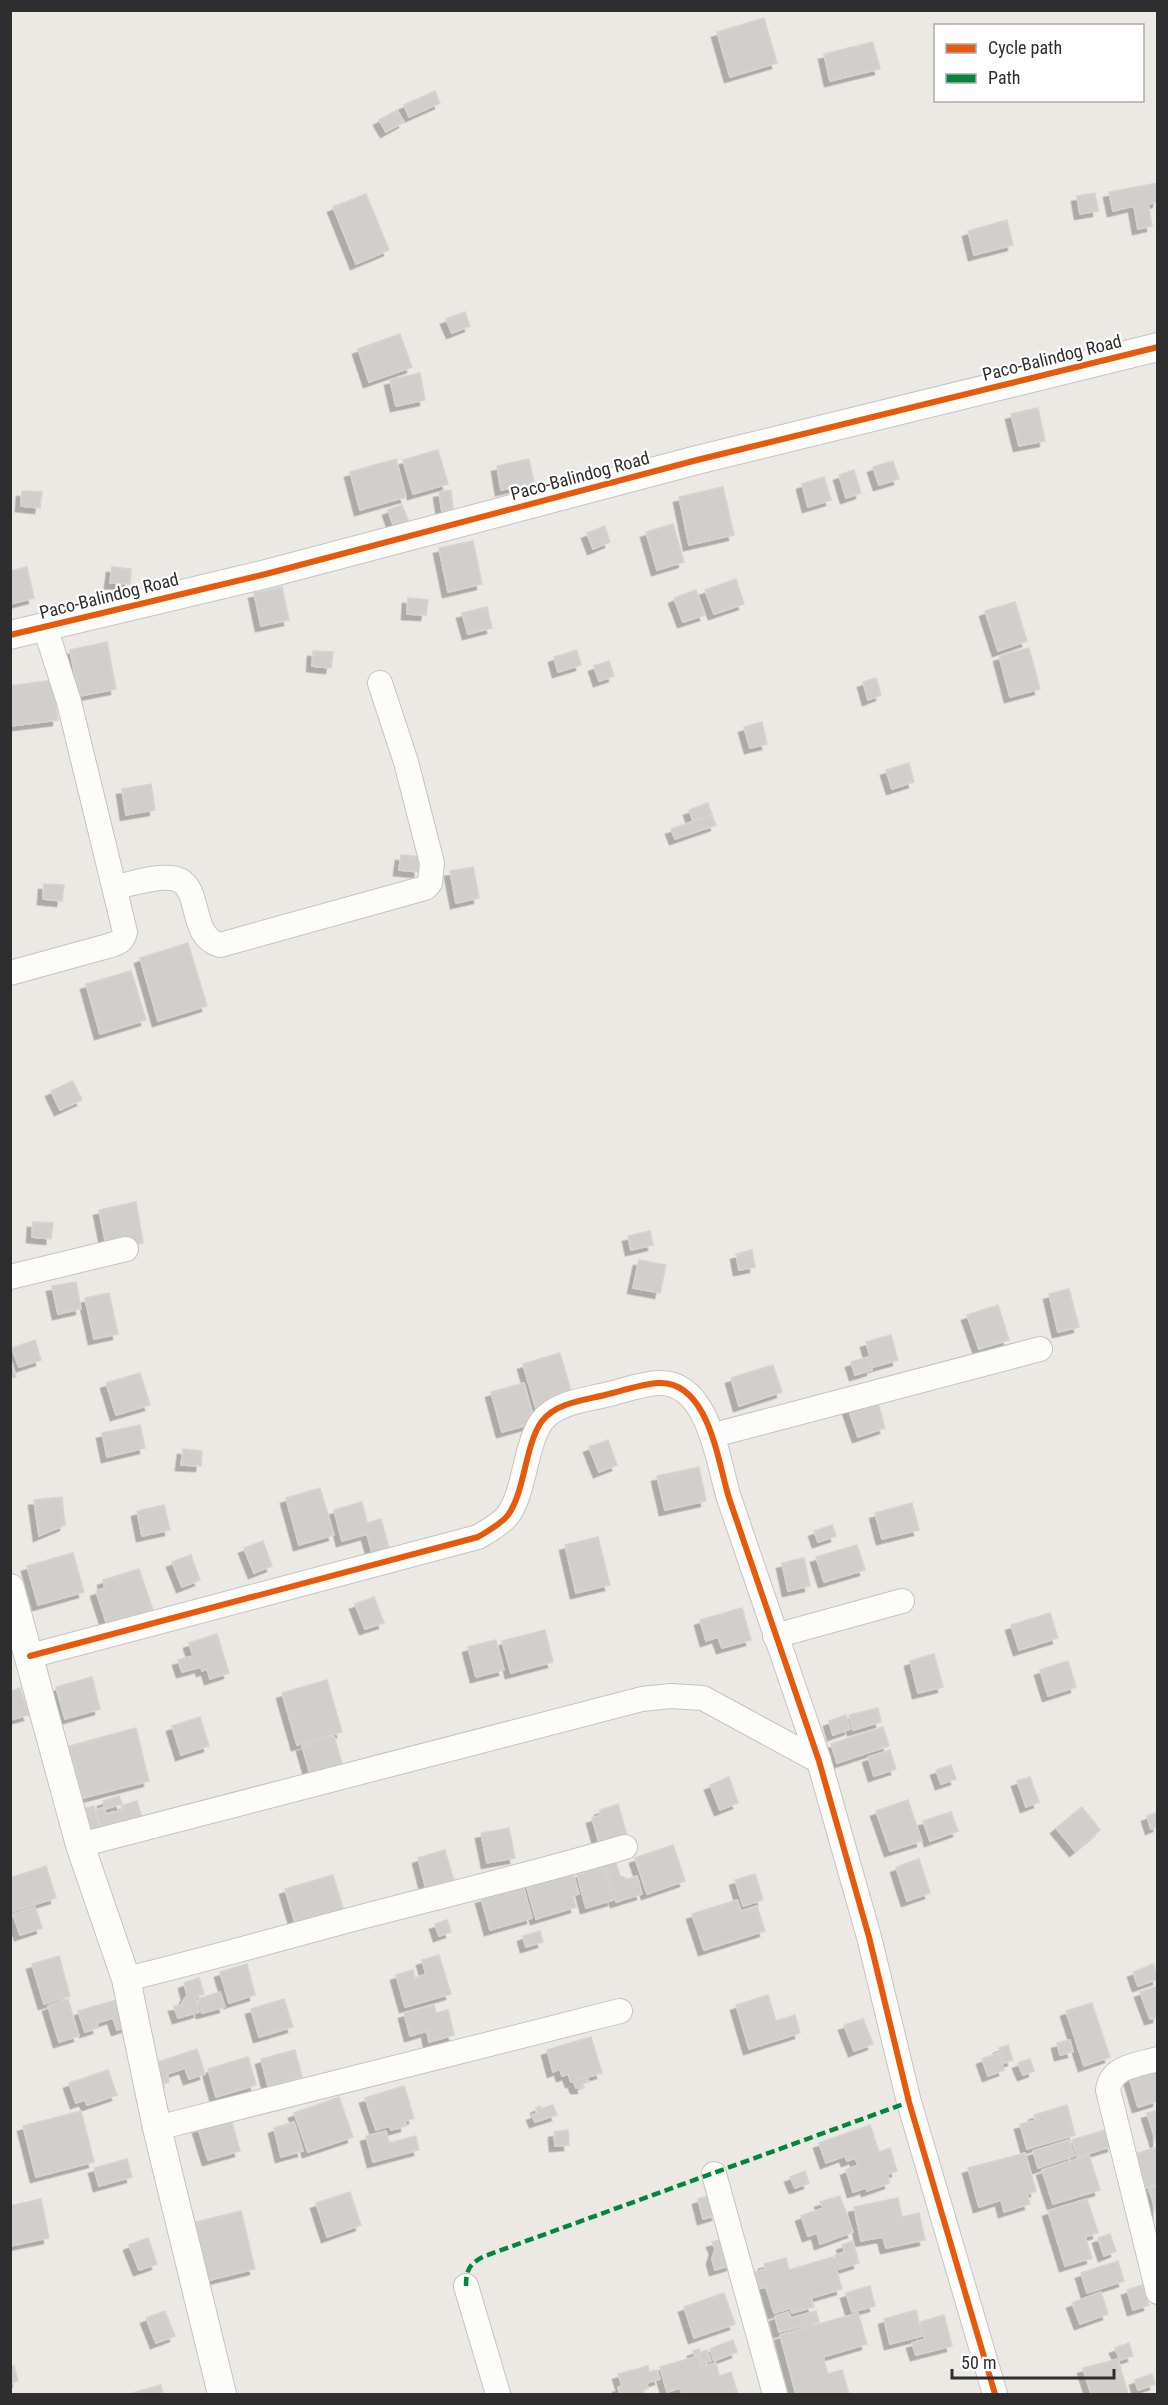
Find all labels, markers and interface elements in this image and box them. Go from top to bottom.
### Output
legend [934,24,1144,102]
text: Cycle path [988,37,1062,58]
text: Path [988,67,1021,88]
street label: Paco-Balindog Road [980,330,1124,385]
street label: Paco-Balindog Road [508,447,652,504]
street label: Paco-Balindog Road [37,568,181,623]
scale bar [952,2342,1114,2380]
text: 50 m [961,2352,996,2373]

